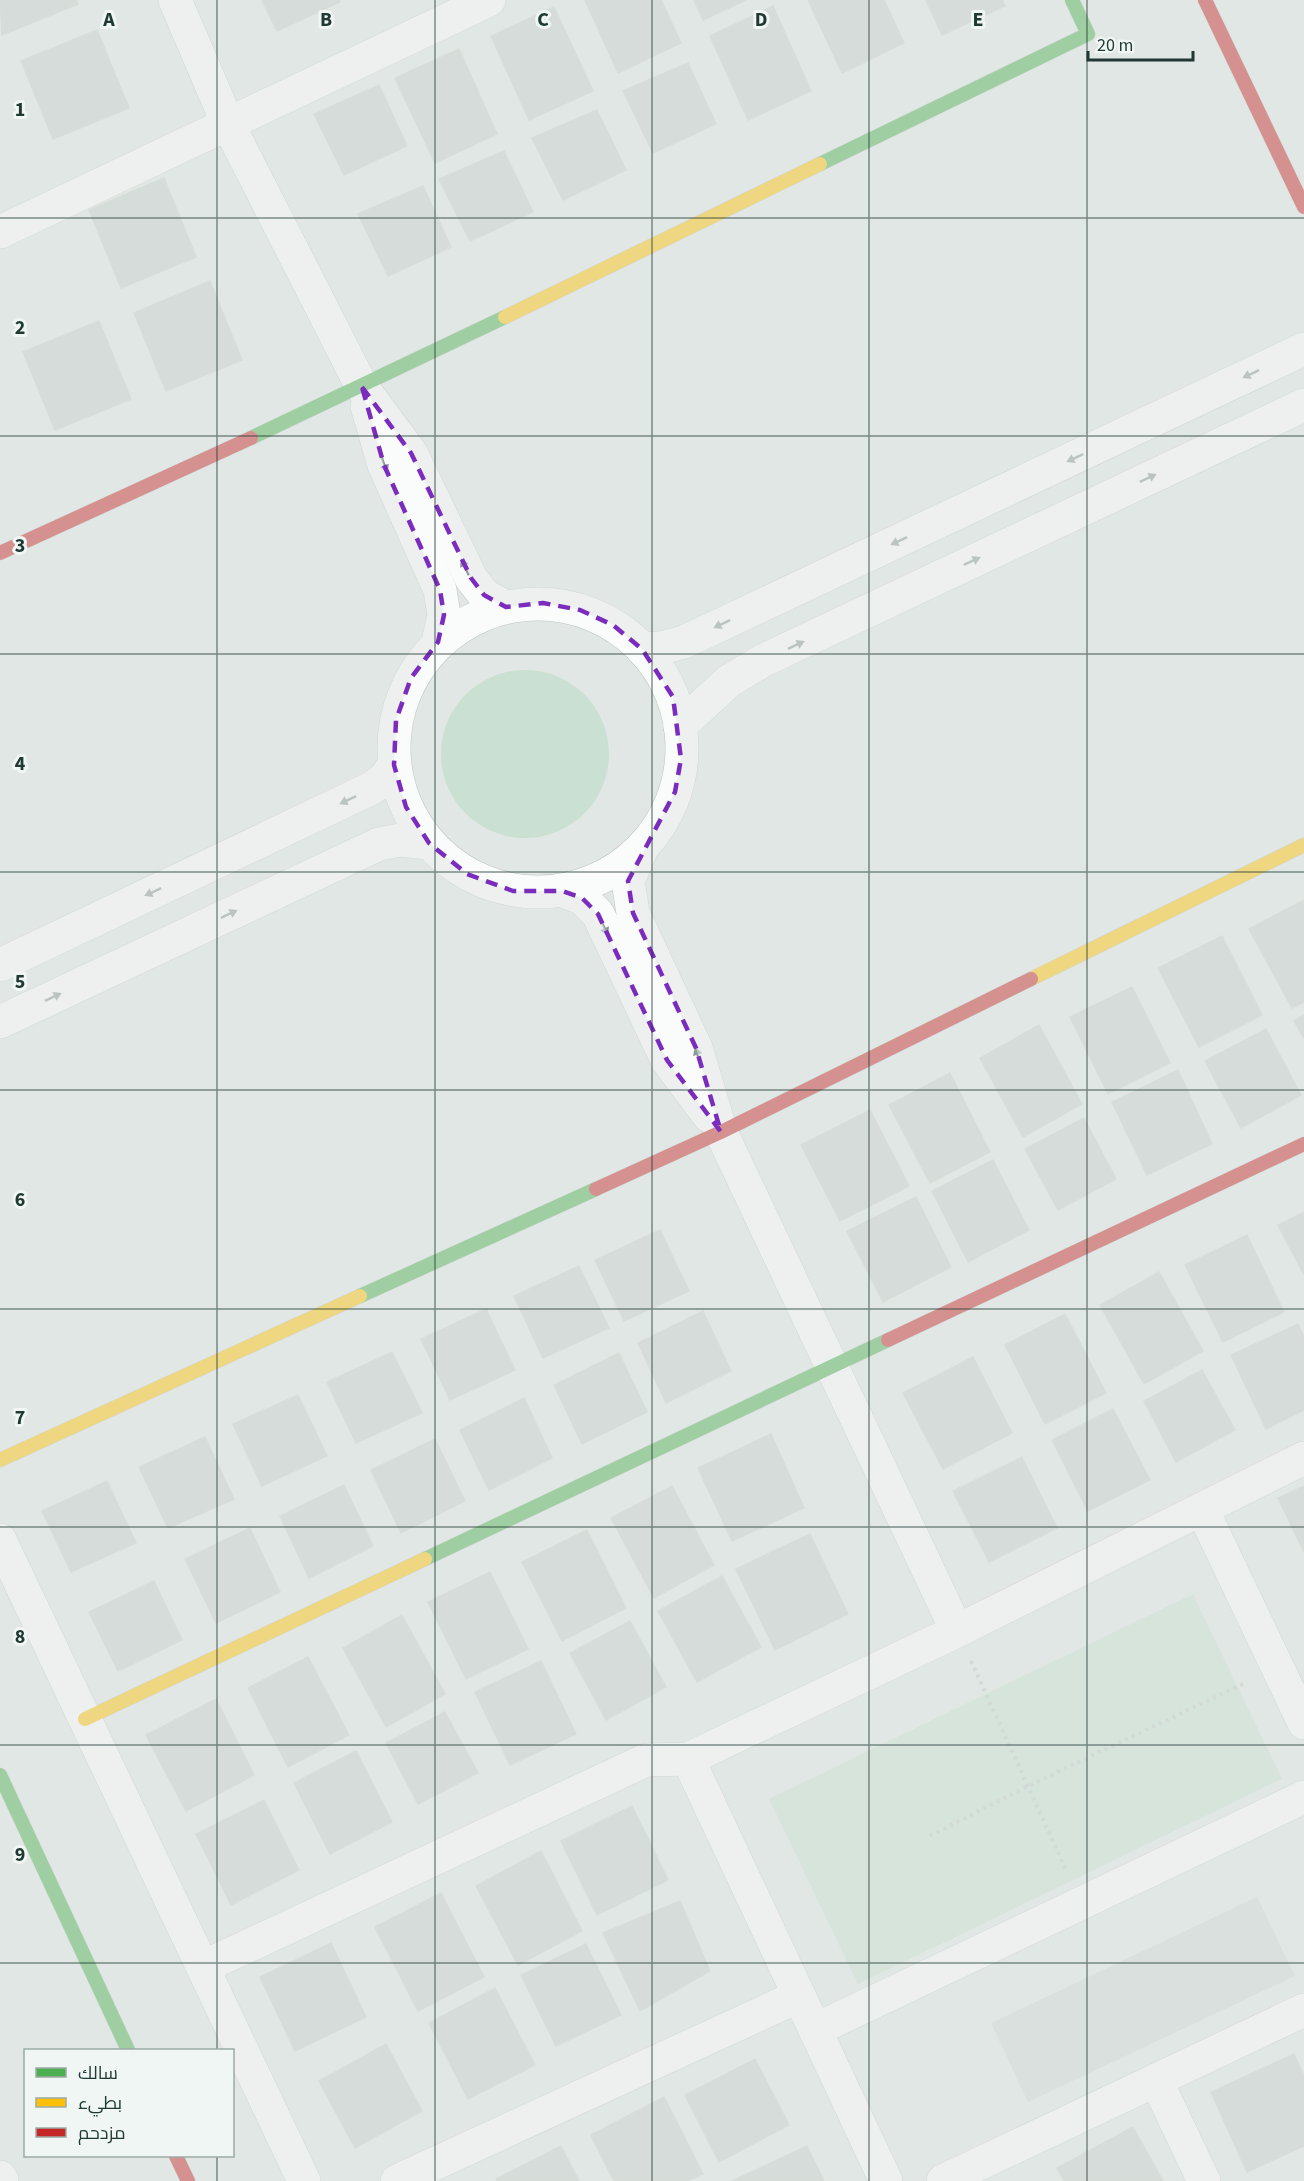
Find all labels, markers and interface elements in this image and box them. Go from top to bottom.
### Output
text: A [102,6,115,34]
text: B [320,6,332,34]
text: C [537,6,549,34]
text: D [755,6,767,34]
text: E [973,6,983,34]
scale bar [1088,24,1193,62]
text: 20 m [1097,33,1133,58]
text: 1 [15,96,25,124]
text: 2 [15,314,25,342]
one-way arrow [1243,370,1260,379]
one-way arrow [1066,453,1083,462]
one-way arrow [380,455,390,473]
one-way arrow [1140,474,1157,483]
text: 3 [15,532,25,560]
one-way arrow [889,536,907,546]
one-way arrow [963,557,980,566]
one-way arrow [461,559,470,576]
one-way arrow [714,620,731,629]
one-way arrow [787,640,804,649]
text: 4 [15,750,26,778]
one-way arrow [340,795,357,804]
one-way arrow [145,888,162,897]
one-way arrow [221,910,238,919]
one-way arrow [600,919,609,936]
text: 5 [15,968,25,996]
one-way arrow [44,993,61,1002]
one-way arrow [693,1047,703,1065]
text: 6 [15,1186,25,1214]
text: 7 [15,1404,25,1432]
text: 8 [15,1623,25,1651]
text: 9 [15,1841,25,1869]
legend [24,2049,234,2157]
text: سالك [78,2061,118,2086]
text: بطيء [78,2091,122,2117]
text: مزدحم [78,2121,126,2146]

